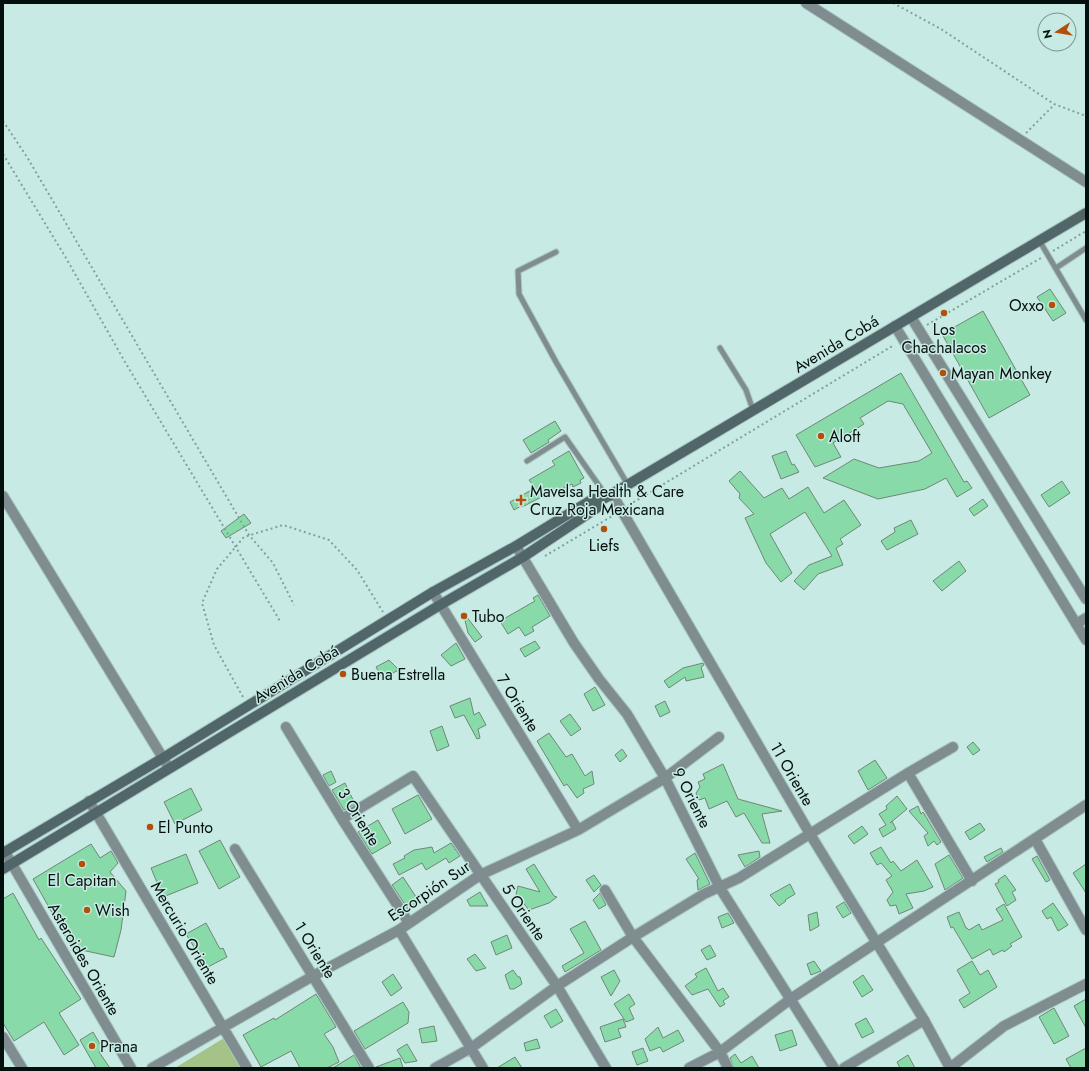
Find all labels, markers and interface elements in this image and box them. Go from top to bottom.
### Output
north arrow [1037,12,1077,52]
text: N [1038,28,1056,40]
place label: Oxxo [1009,294,1044,317]
marker: Oxxo [1047,300,1057,310]
marker: Los Chachalacos [939,308,949,318]
street label: Avenida Cobá [789,310,883,378]
place label: Los Chachalacos [901,318,987,359]
place label: Mayan Monkey [951,362,1052,385]
marker: Mayan Monkey [938,368,948,378]
place label: Aloft [829,425,861,448]
marker: Aloft [816,431,826,441]
place label: Mavelsa Health & Care Cruz Roja Mexicana [530,480,684,521]
marker: Mavelsa Health & Care Cruz Roja Mexicana [515,494,527,506]
marker: Liefs [599,524,609,534]
place label: Liefs [589,534,619,557]
place label: Tubo [472,605,505,628]
marker: Tubo [459,611,469,621]
street label: Avenida Cobá [249,640,343,708]
place label: Buena Estrella [351,663,445,686]
marker: Buena Estrella [338,669,348,679]
street label: 7 Oriente [491,670,545,736]
street label: 11 Oriente [764,738,820,810]
street label: 9 Oriente [667,764,717,832]
street label: 3 Oriente [332,784,386,850]
place label: El Punto [158,816,213,839]
marker: El Punto [145,822,155,832]
street label: Escorpión Sur [383,855,475,927]
marker: El Capitan [77,859,87,869]
place label: El Capitan [47,869,117,892]
street label: Mercurio Oriente [145,877,225,989]
street label: 5 Oriente [496,879,552,945]
street label: Asteroides Oriente [42,898,126,1020]
place label: Wish [95,899,130,922]
marker: Wish [82,905,92,915]
street label: 1 Oriente [289,917,341,983]
place label: Prana [100,1035,138,1058]
marker: Prana [87,1041,97,1051]

